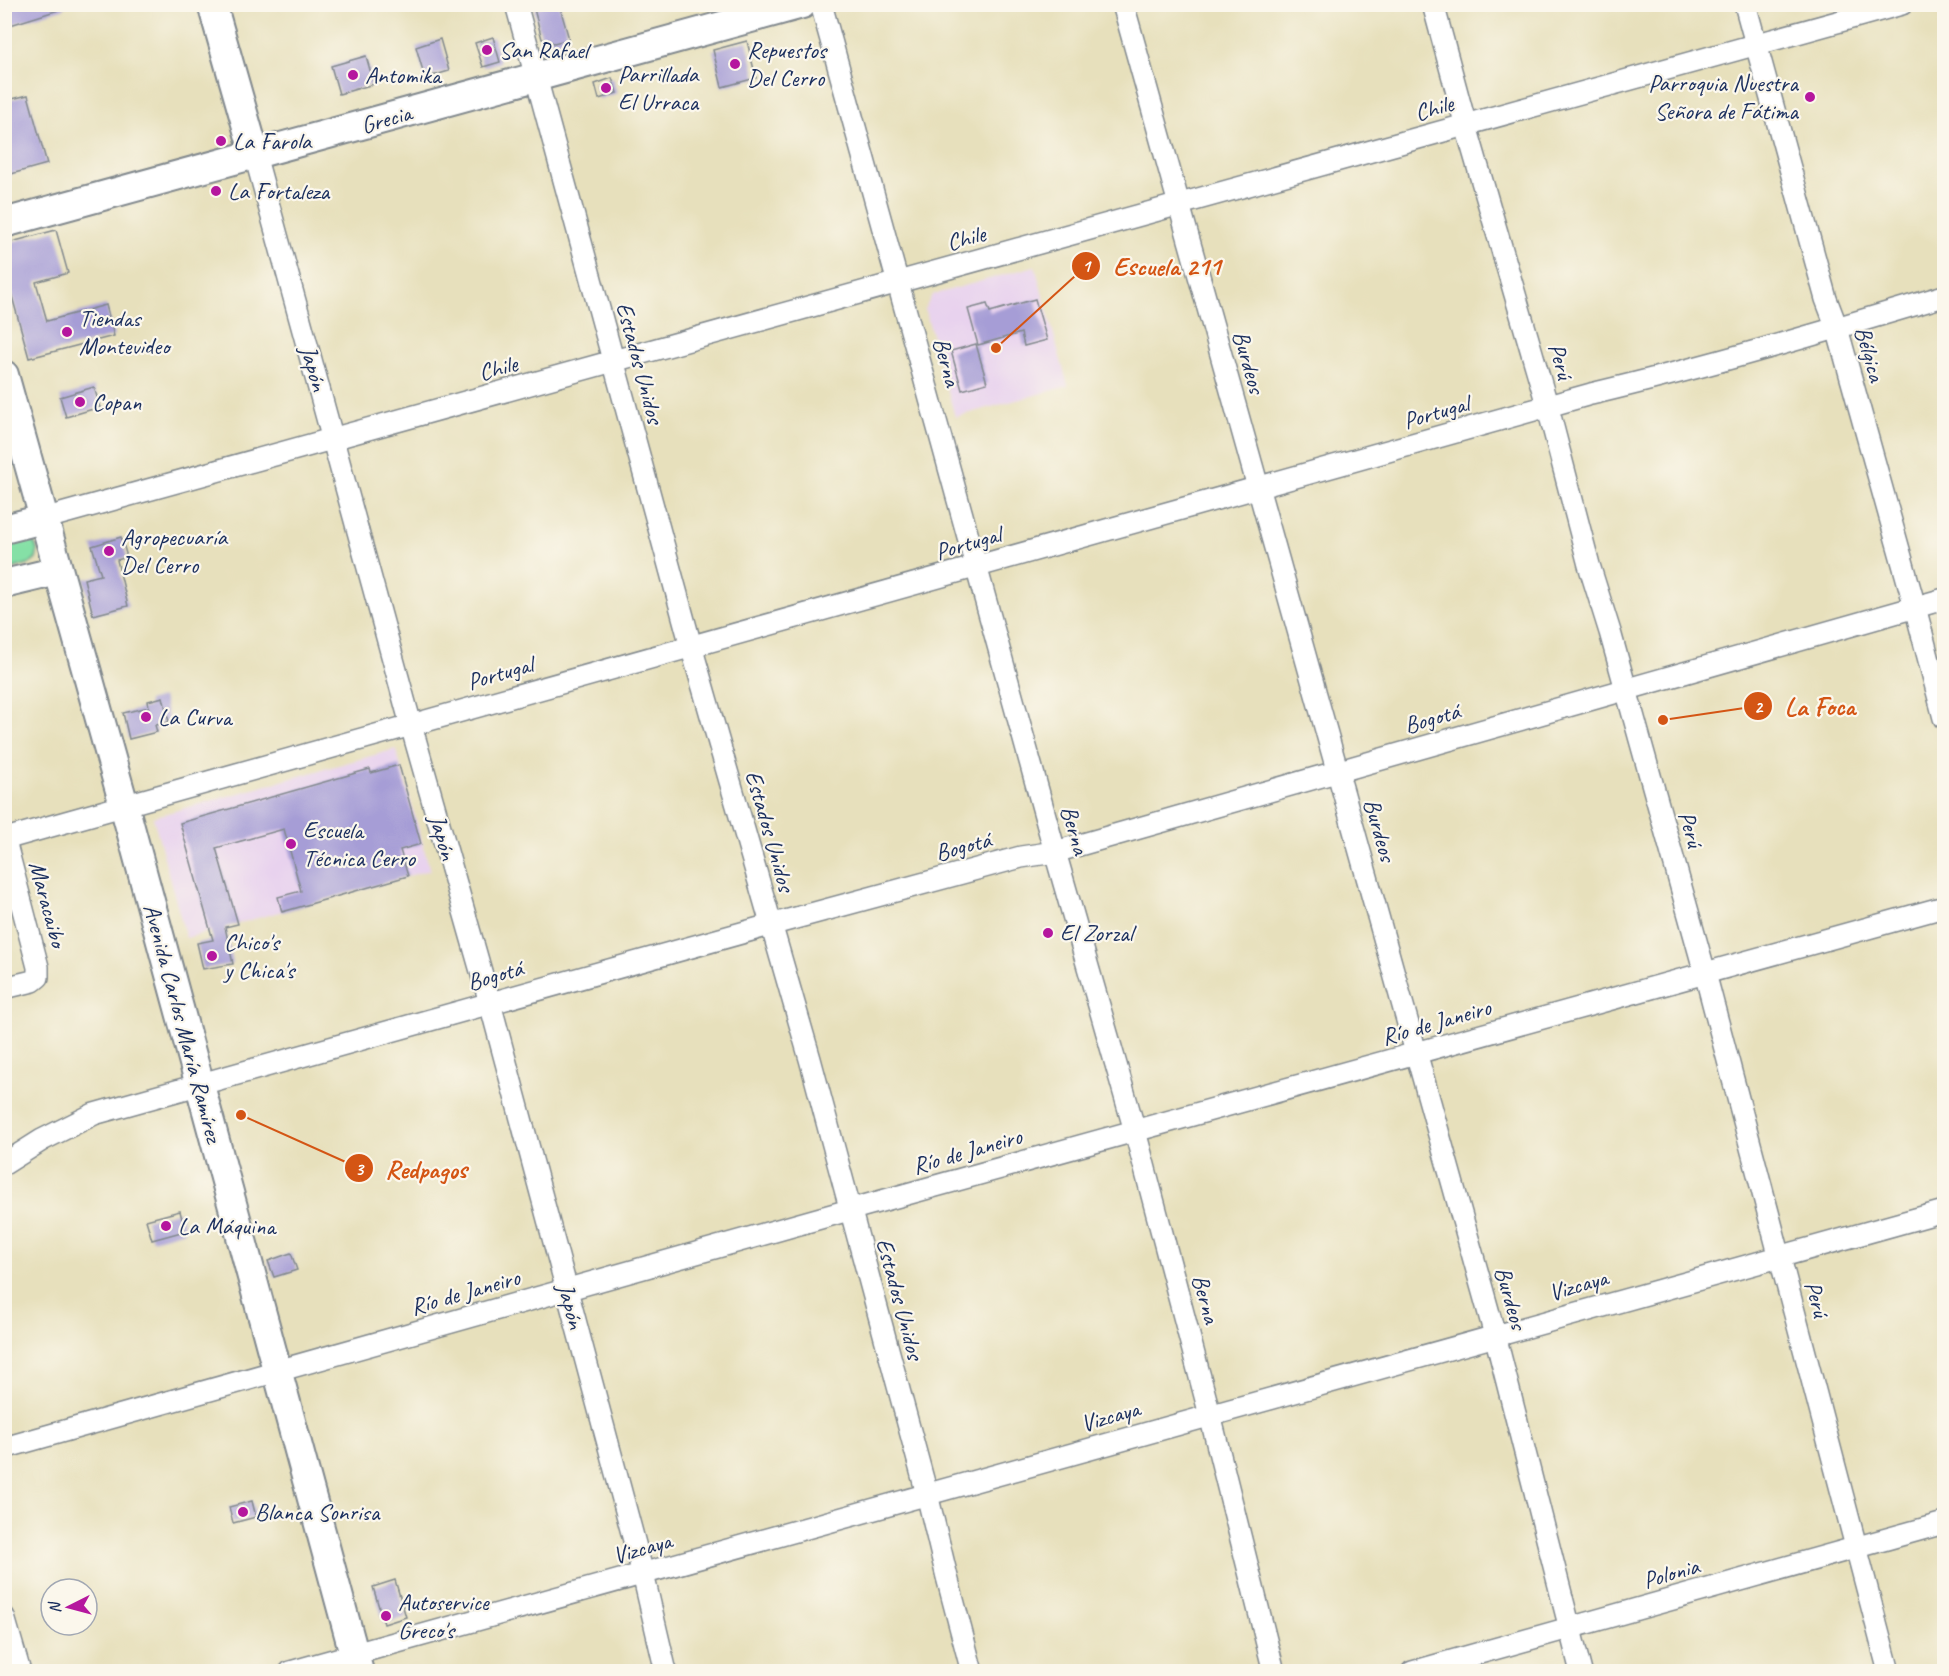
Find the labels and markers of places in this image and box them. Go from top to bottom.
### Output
place label: San Rafael [499,35,592,65]
place label: Repuestos Del Cerro [747,35,829,93]
marker: San Rafael [480,43,494,57]
marker: Repuestos Del Cerro [728,57,742,71]
place label: Parrillada El Urraca [618,59,700,117]
place label: Antomika [365,60,443,90]
marker: Antomika [346,68,360,82]
place label: Parroquia Nuestra Señora de Fátima [1648,68,1799,126]
marker: Parrillada El Urraca [599,81,613,95]
marker: Parroquia Nuestra Señora de Fátima [1803,90,1817,104]
place label: La Farola [233,126,313,156]
marker: La Farola [214,134,228,148]
place label: La Fortaleza [228,176,331,206]
marker: La Fortaleza [209,184,223,198]
callout: Escuela 211 [1071,244,1233,288]
place label: Tiendas Montevideo [79,303,172,361]
marker: Tiendas Montevideo [60,325,74,339]
place label: Copan [92,387,141,417]
marker: Copan [73,395,87,409]
place label: Agropecuaría Del Cerro [121,522,229,580]
marker: Agropecuaría Del Cerro [102,544,116,558]
callout: La Foca [1743,684,1867,728]
place label: La Curva [158,702,234,732]
marker: La Curva [139,710,153,724]
place label: Escuela Técnica Cerro [303,815,416,873]
marker: Escuela Técnica Cerro [284,837,298,851]
place label: El Zorzal [1060,918,1137,948]
marker: El Zorzal [1041,926,1055,940]
place label: Chico's y Chica's [222,927,297,985]
marker: Chico's y Chica's [205,949,219,963]
callout: Redpagos [344,1146,479,1190]
place label: La Máquina [178,1211,277,1241]
marker: La Máquina [159,1219,173,1233]
place label: Blanca Sonrisa [255,1497,381,1527]
marker: Blanca Sonrisa [236,1505,250,1519]
place label: Autoservice Greco's [398,1587,491,1645]
marker: Autoservice Greco's [379,1609,393,1623]

